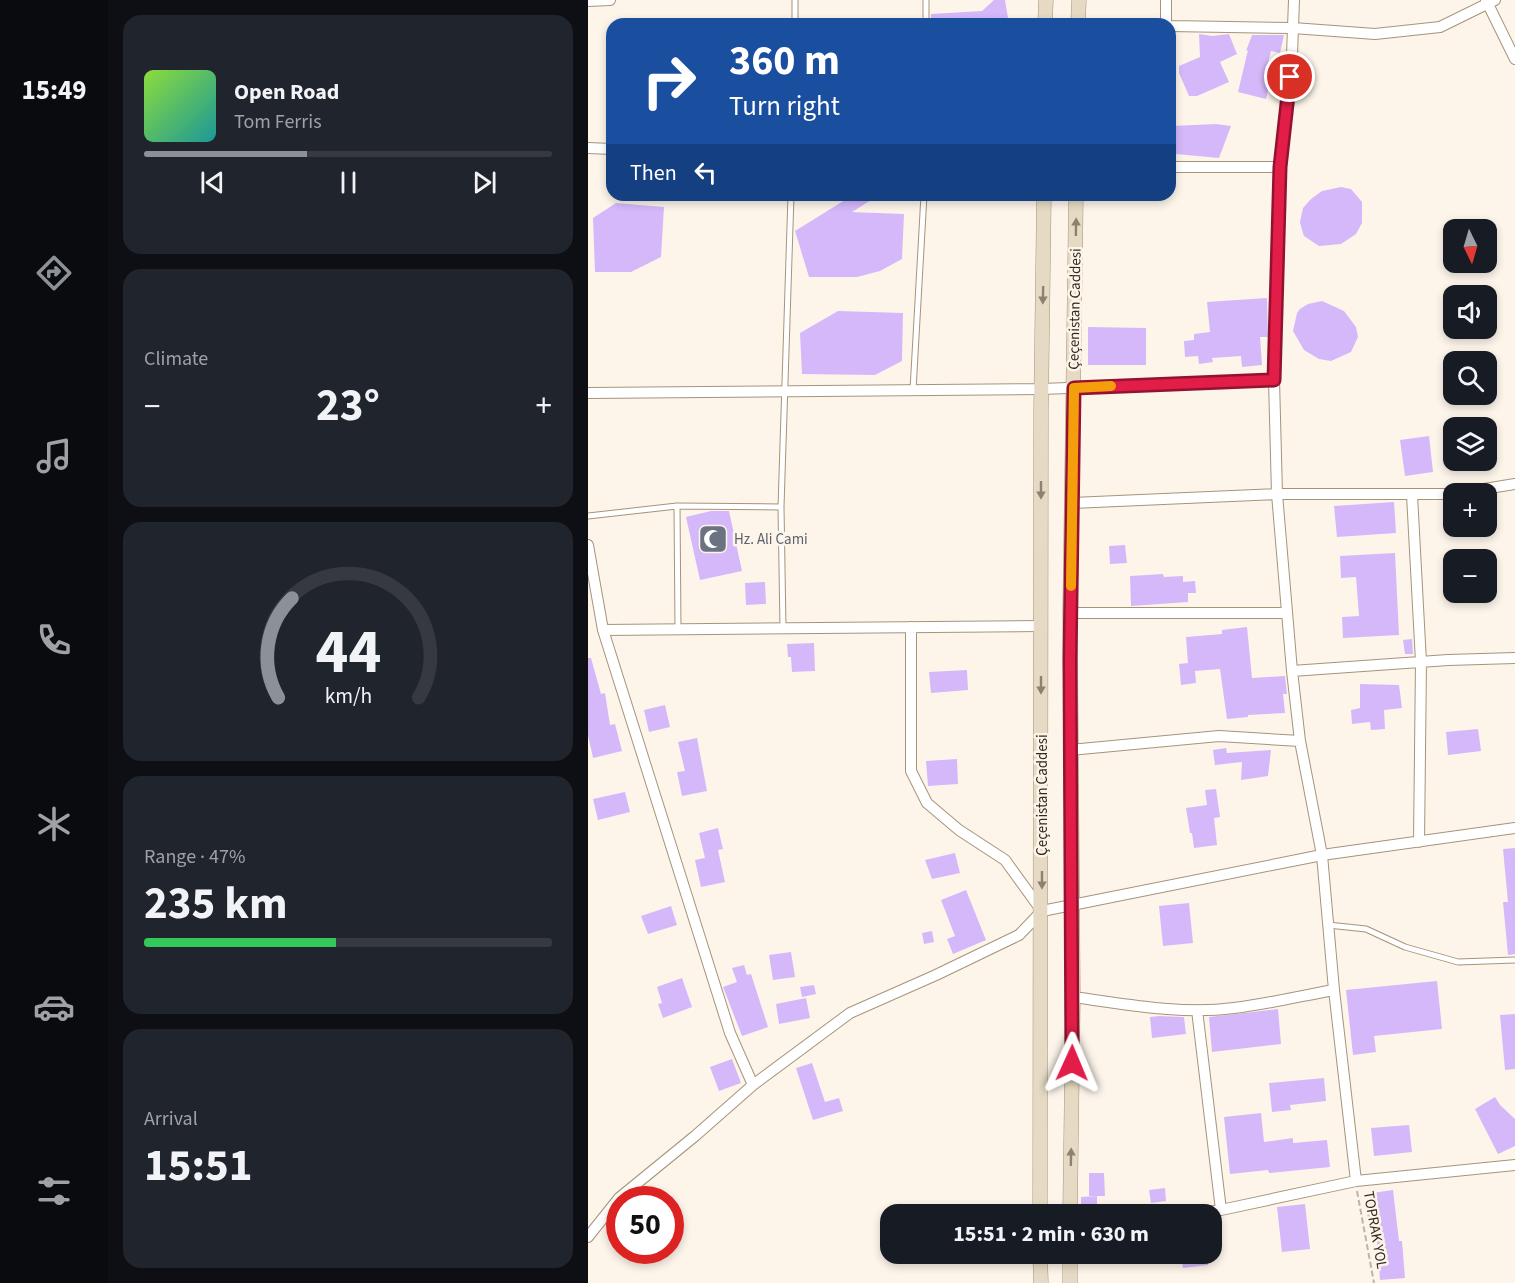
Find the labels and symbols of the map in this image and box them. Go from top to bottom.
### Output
pin [1264,51,1315,102]
one-way arrow [1071,217,1081,236]
north arrow [1443,219,1497,273]
street label: Çeçenistan Caddesi [1063,248,1087,370]
one-way arrow [1038,286,1048,305]
one-way arrow [1036,481,1046,500]
mosque icon: Hz. Ali Cami [697,523,729,555]
place label: Hz. Ali Cami [734,529,808,550]
one-way arrow [1036,676,1046,695]
street label: Çeçenistan Caddesi [1032,734,1053,856]
one-way arrow [1037,871,1047,890]
position arrow [1040,1031,1104,1095]
one-way arrow [1066,1147,1075,1166]
speed limit sign: 50 [606,1186,684,1264]
street label: TOPRAK YOL [1358,1189,1392,1271]

